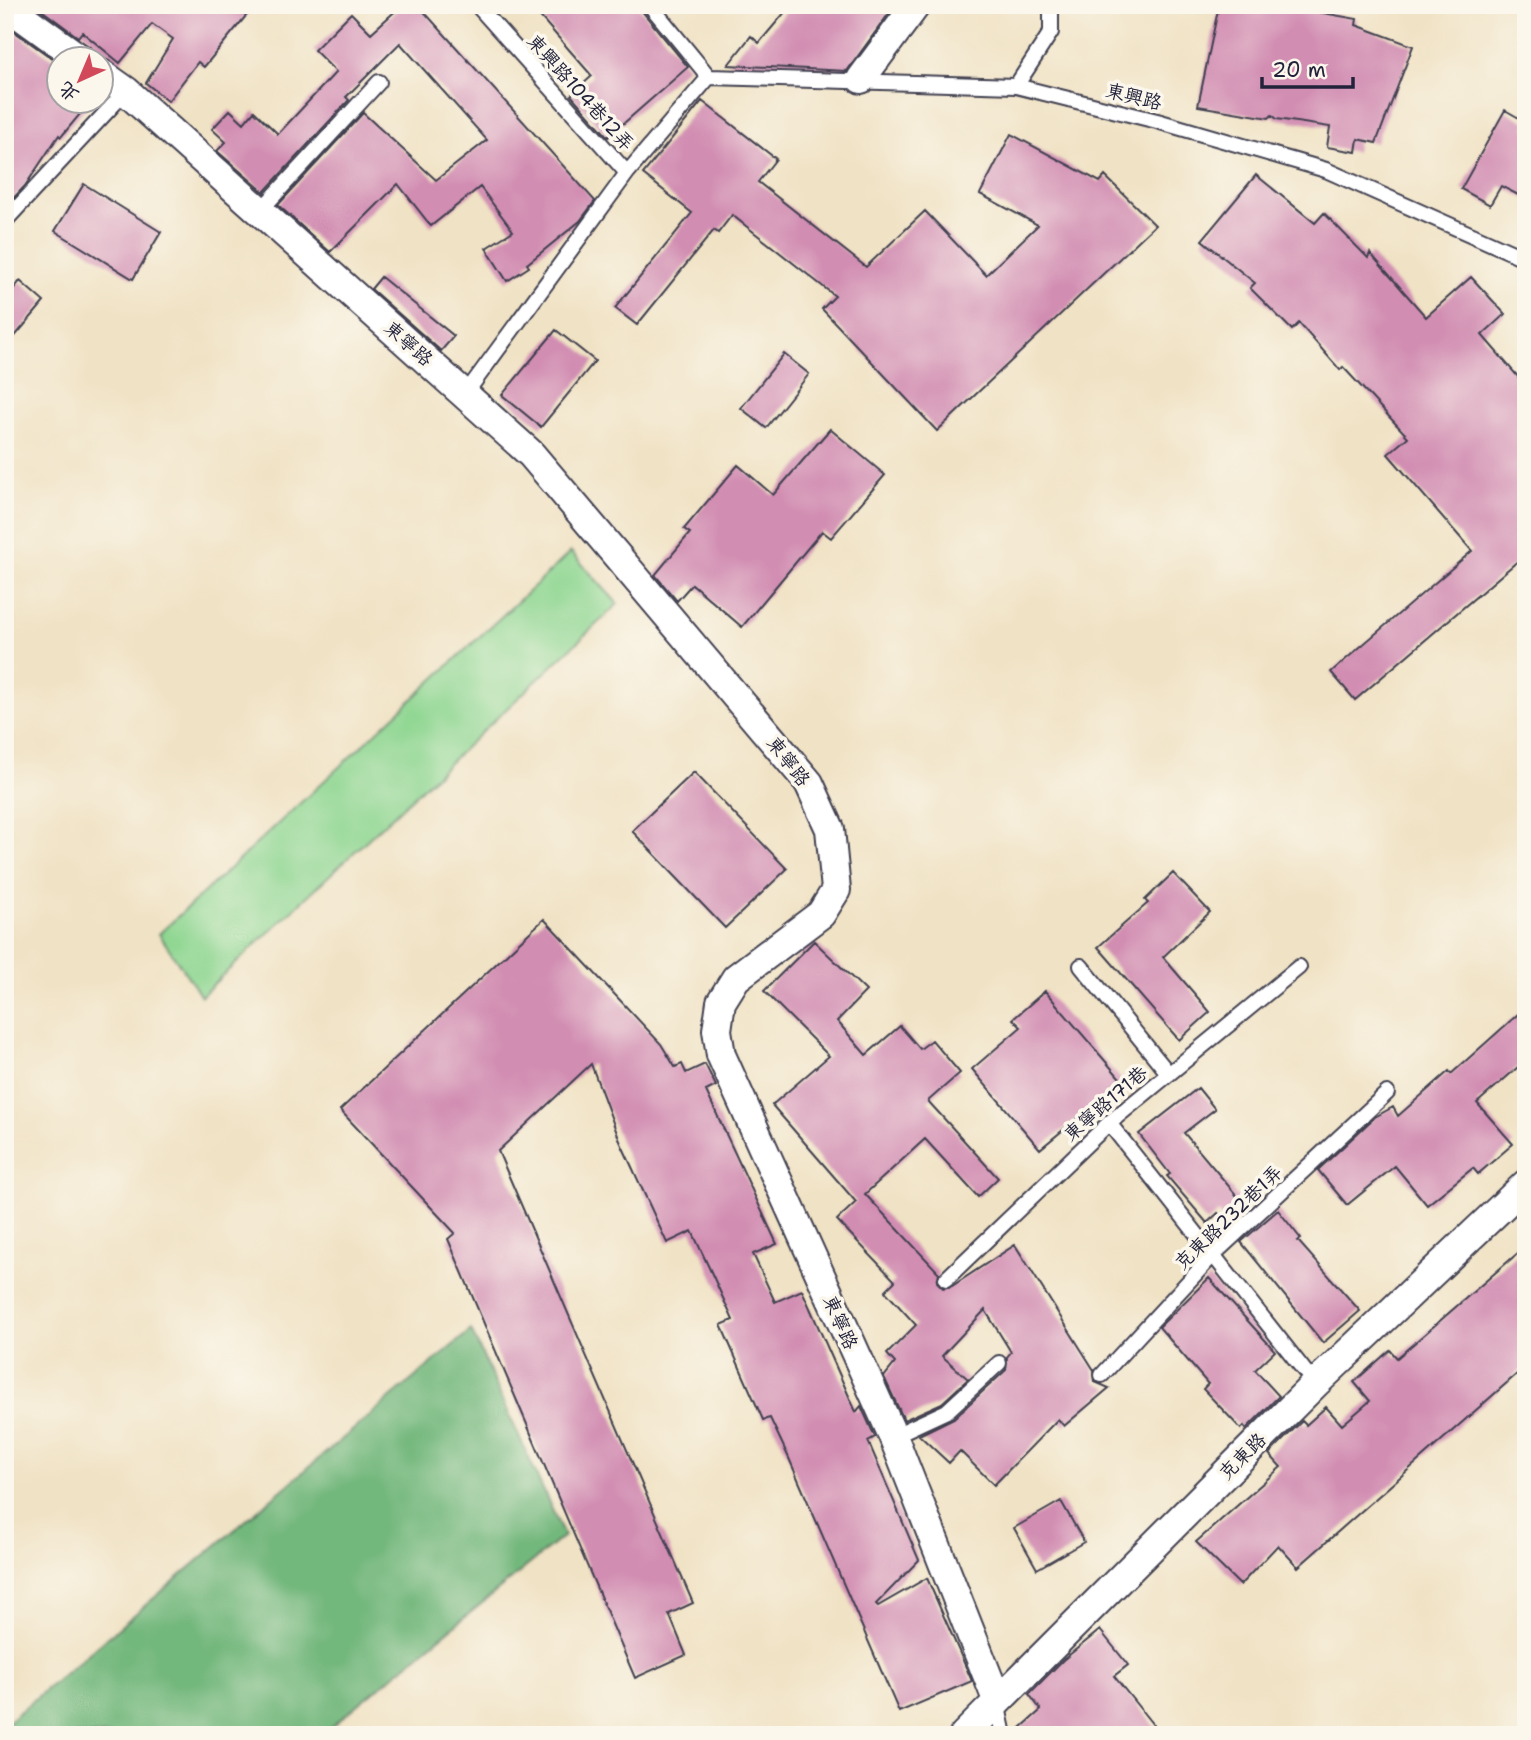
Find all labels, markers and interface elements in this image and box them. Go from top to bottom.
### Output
street label: 東興路104巷12弄 [522,29,640,156]
north arrow [46,46,116,116]
scale bar [1262,46,1352,90]
text: 20 m [1272,56,1326,84]
text: 北 [53,76,84,107]
street label: 東興路 [1103,77,1165,116]
street label: 東寧路 [379,315,438,372]
street label: 東寧路 [761,731,816,791]
street label: 東寧路171巷 [1058,1060,1152,1147]
street label: 克東路232巷1弄 [1169,1160,1288,1275]
street label: 東寧路 [818,1291,864,1353]
street label: 克東路 [1213,1427,1271,1485]

